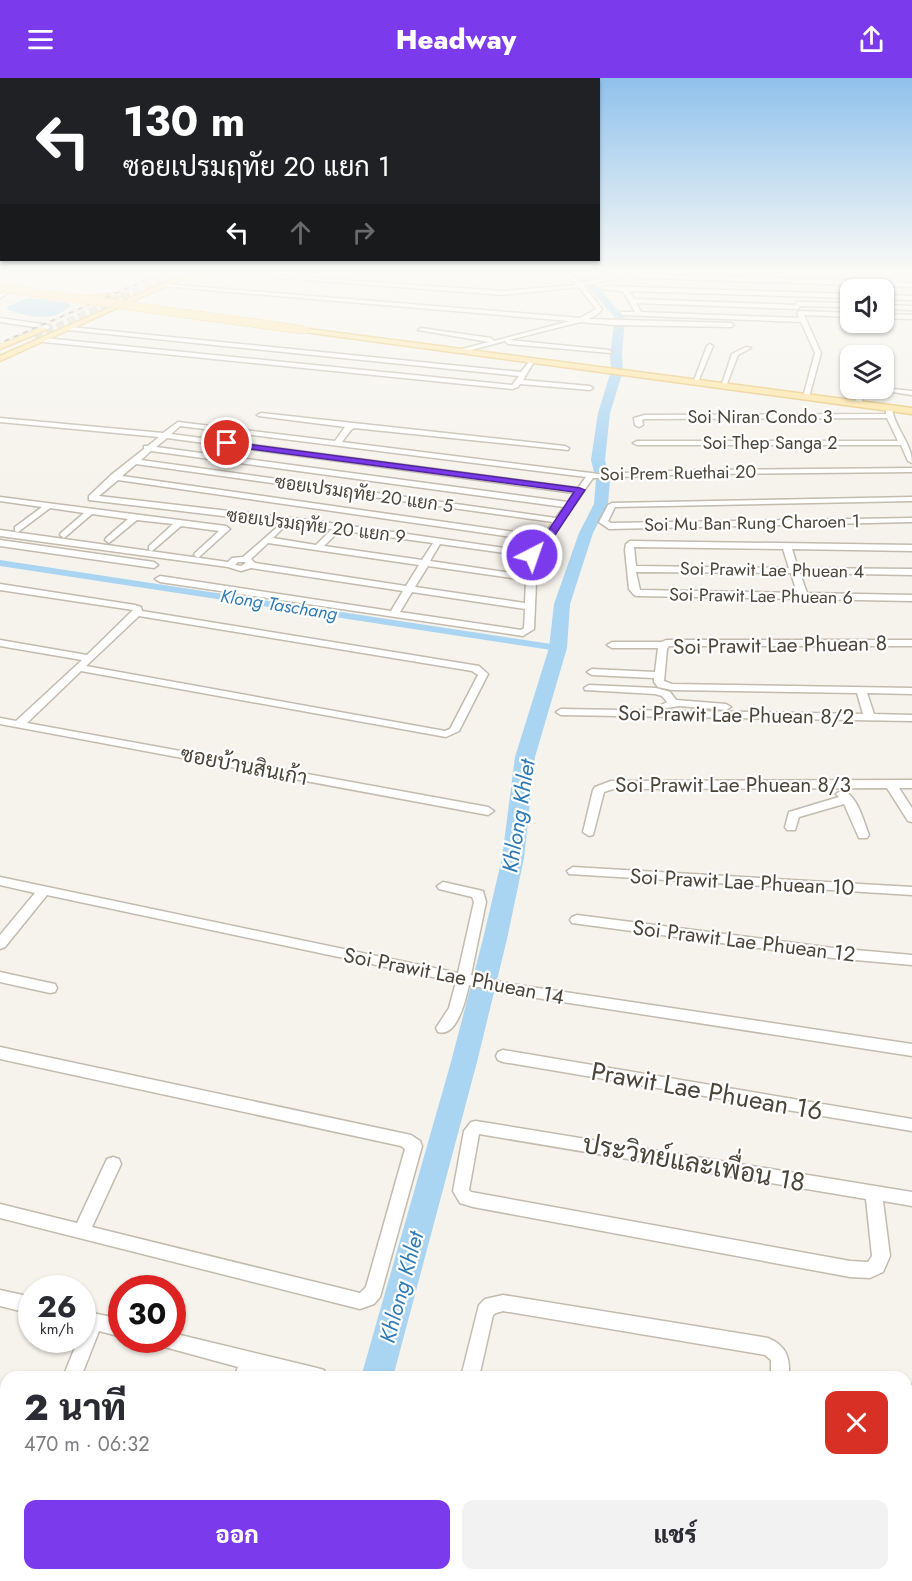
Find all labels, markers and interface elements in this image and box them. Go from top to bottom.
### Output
text: Headway [396,20,516,59]
icon: menu [24,23,57,56]
icon: share [855,23,888,56]
text: 130 m [123,91,245,152]
icon: left [24,102,102,180]
text: ซอยเปรมฤทัย 20 แยก 1 [123,147,390,186]
icon: left [221,216,254,249]
icon: ahead [284,216,317,249]
icon: right [347,216,380,249]
map controls [840,279,894,399]
button: sound [840,279,894,333]
button: layers [840,345,894,399]
street label: Soi Niran Condo 3 [687,404,833,430]
pin [201,417,252,468]
icon: arrive [210,426,243,459]
street label: Soi Thep Sanga 2 [702,430,838,456]
street label: Soi Prem Ruethai 20 [600,459,757,487]
street label: ซอยเปรมฤทัย 20 แยก 5 [273,469,455,519]
street label: ซอยเปรมฤทัย 20 แยก 9 [225,502,407,550]
street label: Soi Mu Ban Rung Charoen 1 [644,508,860,538]
position arrow [500,523,564,587]
street label: Soi Prawit Lae Phuean 4 [680,555,864,585]
street label: Soi Prawit Lae Phuean 6 [669,581,853,611]
water label: Klong Taschang [219,583,339,627]
street label: Soi Prawit Lae Phuean 8 [673,628,887,662]
street label: Soi Prawit Lae Phuean 8/2 [618,698,854,732]
street label: ซอยบ้านสินเก้า [178,739,310,793]
water label: Khlong Khlet [493,755,543,875]
street label: Soi Prawit Lae Phuean 8/3 [615,770,851,800]
street label: Soi Prawit Lae Phuean 10 [629,861,855,903]
street label: Soi Prawit Lae Phuean 12 [631,912,857,970]
street label: Soi Prawit Lae Phuean 14 [341,940,567,1012]
street label: Prawit Lae Phuean 16 [588,1052,826,1130]
street label: ประวิทย์และเพื่อน 18 [580,1122,809,1201]
water label: Khlong Khlet [371,1226,432,1346]
speed limit sign: 30 [108,1275,186,1353]
text: 26 [37,1285,77,1328]
text: km/h [40,1318,74,1340]
text: 2 นาที [24,1381,126,1433]
button: close [825,1391,888,1454]
text: 470 m · 06:32 [24,1430,150,1459]
button: ออก [24,1500,450,1569]
button: แชร์ [462,1500,888,1569]

